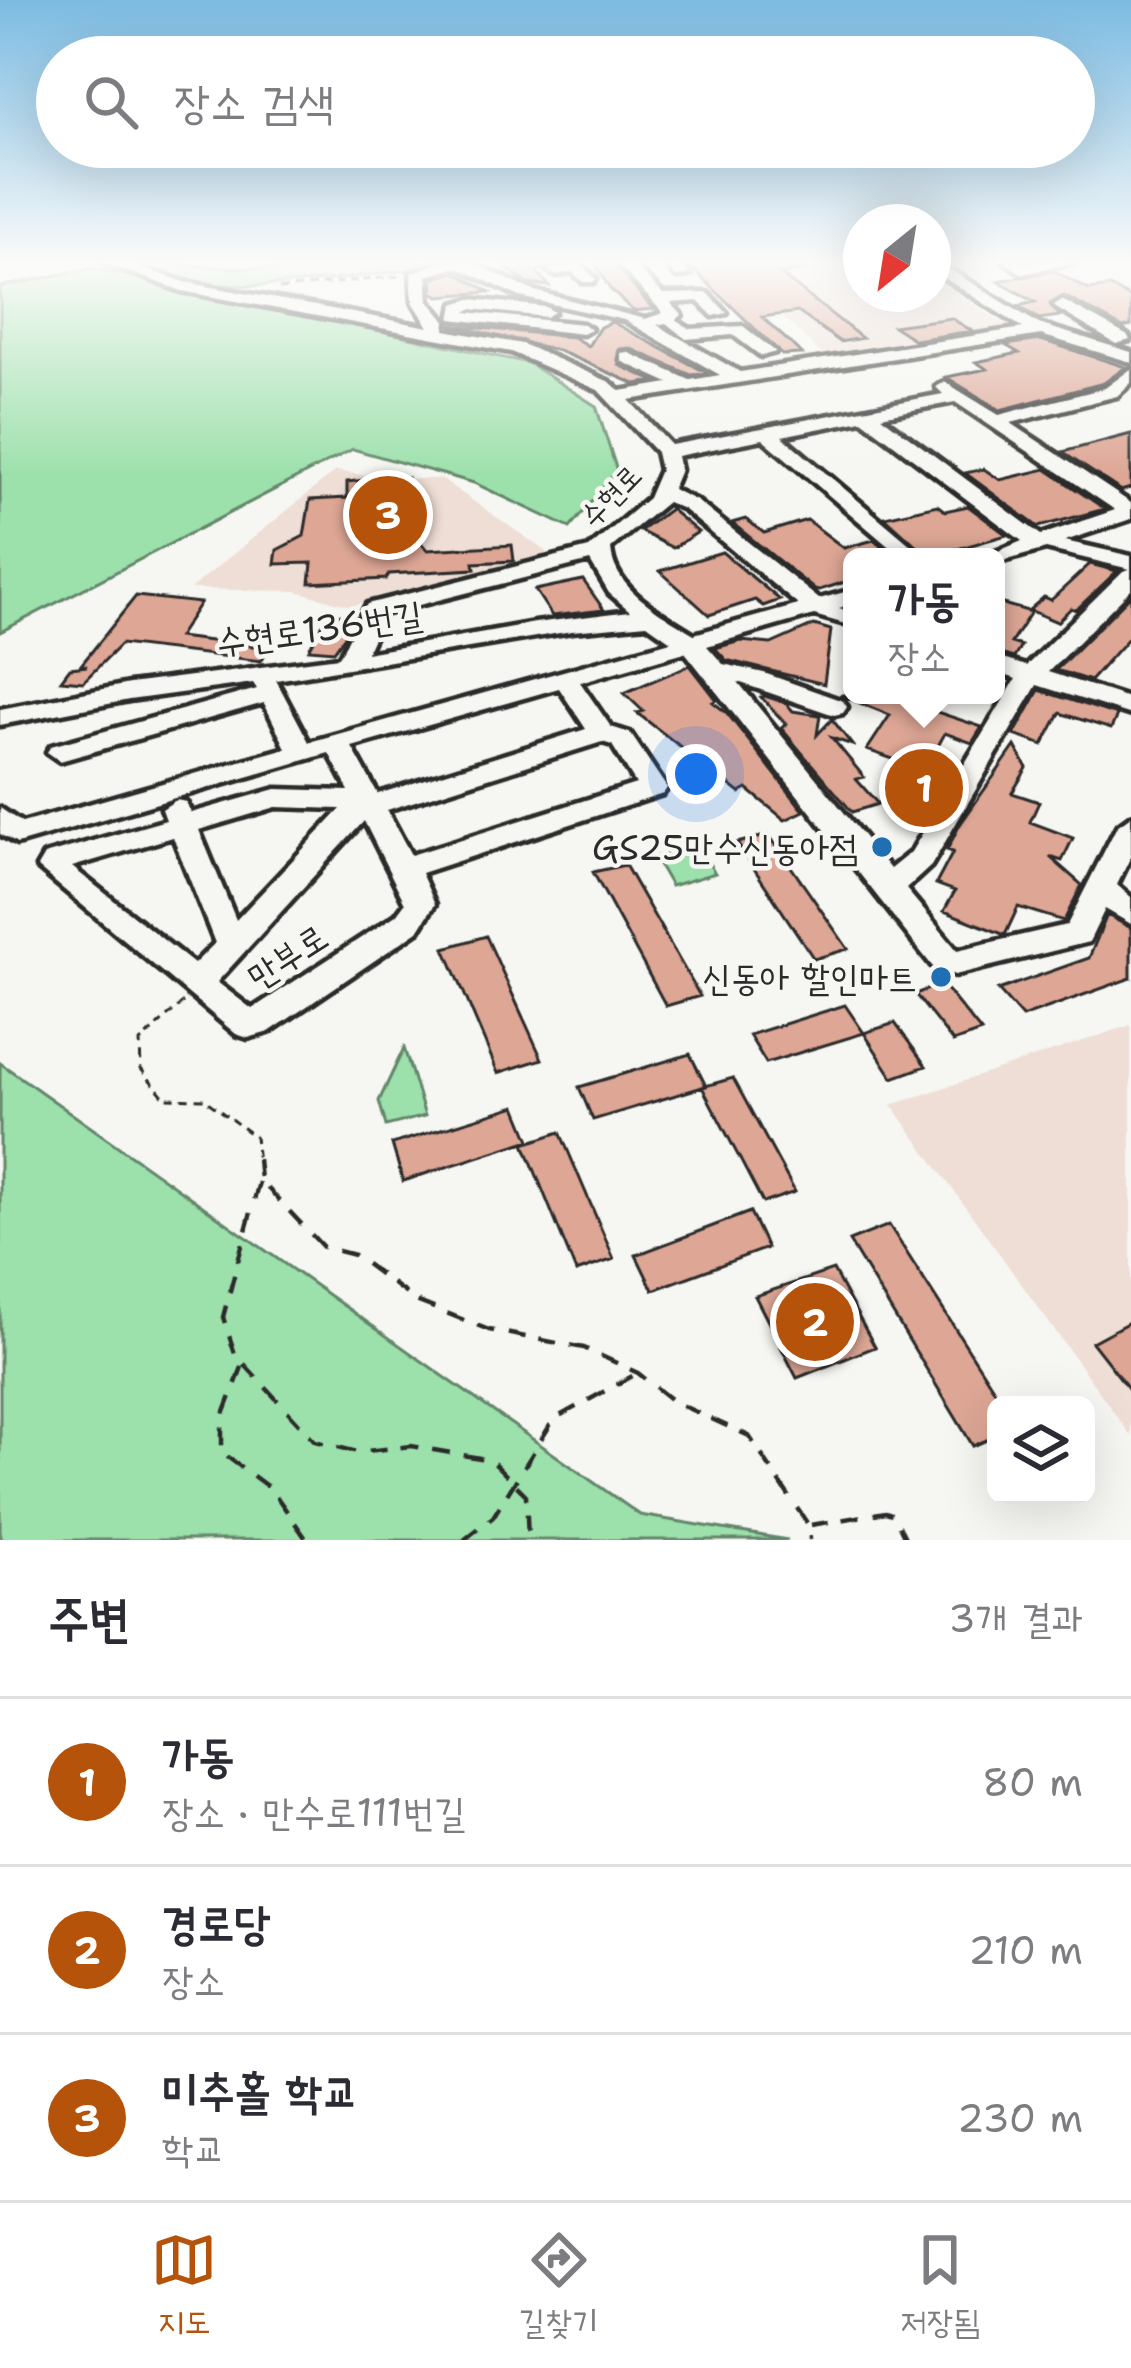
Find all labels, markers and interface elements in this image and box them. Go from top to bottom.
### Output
search box [36,36,1095,168]
icon: search [78,69,144,135]
text: 장소 검색 [174,72,334,132]
north arrow [843,204,951,312]
street label: 수현로 [571,455,651,536]
pin: 3 [349,470,427,560]
popup [843,548,1005,704]
text: 가동 [888,569,960,629]
street label: 수현로136번길 [213,590,425,667]
text: 장소 [888,630,951,682]
pin: 1 [885,743,963,833]
your location [666,744,726,804]
place label: GS25만수신동아점 [592,823,858,872]
marker: GS25만수신동아점 [869,834,895,860]
street label: 만부로 [237,912,337,1001]
place label: 신동아 할인마트 [702,953,917,1002]
marker: 신동아 할인마트 [928,964,954,990]
pin: 2 [776,1277,854,1367]
map controls [987,1396,1095,1504]
button: layers [987,1396,1095,1504]
text: 주변 [48,1584,130,1652]
text: 3개 결과 [948,1592,1083,1644]
text: 가동 [162,1725,234,1785]
text: 1 [78,1756,96,1808]
text: 80 m [982,1756,1083,1808]
text: 장소 · 만수로111번길 [162,1786,465,1838]
text: 경로당 [162,1893,271,1953]
text: 2 [73,1924,101,1976]
text: 210 m [968,1924,1083,1976]
text: 장소 [162,1954,225,2006]
text: 미추홀 학교 [162,2061,359,2121]
text: 3 [73,2092,101,2144]
text: 230 m [957,2092,1083,2144]
text: 학교 [162,2122,225,2174]
tab: 지도 [151,2227,217,2344]
tab: 길찾기 [519,2227,598,2344]
tab: 저장됨 [900,2227,980,2344]

